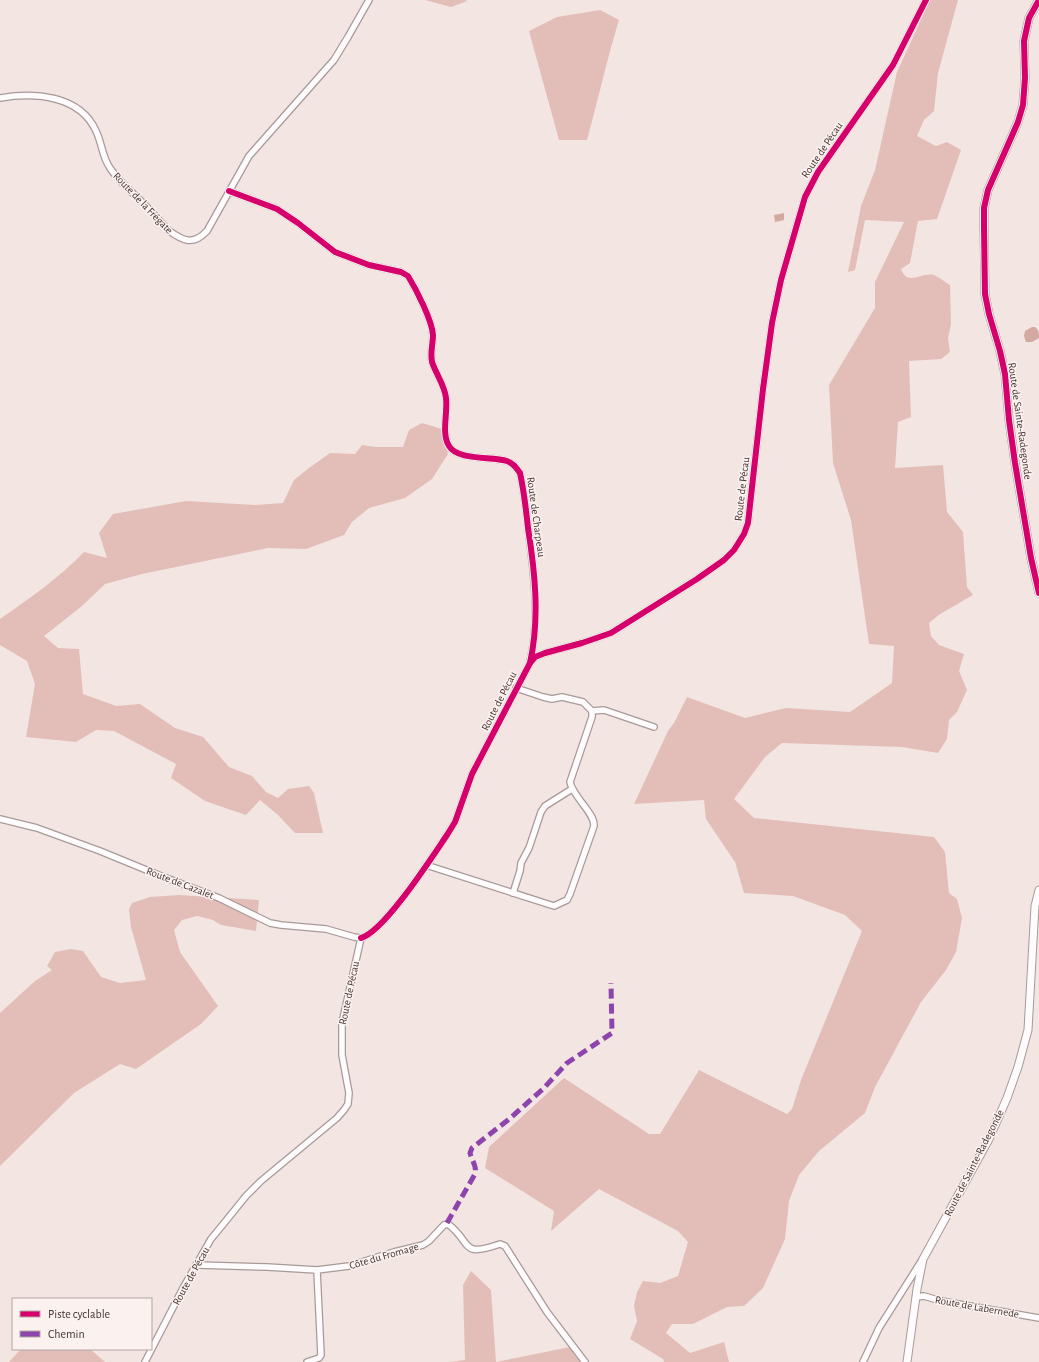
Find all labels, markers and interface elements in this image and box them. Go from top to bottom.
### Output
street label: Route de Pécau [799,120,845,180]
street label: Route de la Frégate [111,170,175,236]
street label: Route de Sainte-Radegonde [1006,362,1034,480]
street label: Route de Pécau [733,456,751,522]
street label: Route de Charpeau [525,476,547,558]
street label: Route de Pécau [479,669,519,732]
street label: Route de Cazalet [145,865,216,901]
street label: Route de Pécau [337,960,361,1026]
street label: Route de Sainte-Radegonde [942,1108,1006,1218]
street label: Côte du Fromage [348,1241,420,1271]
street label: Route de Pécau [171,1245,212,1307]
street label: Route de Labernede [934,1294,1020,1320]
legend [12,1298,152,1350]
text: Piste cyclable [48,1308,110,1321]
text: Chemin [48,1328,85,1340]

